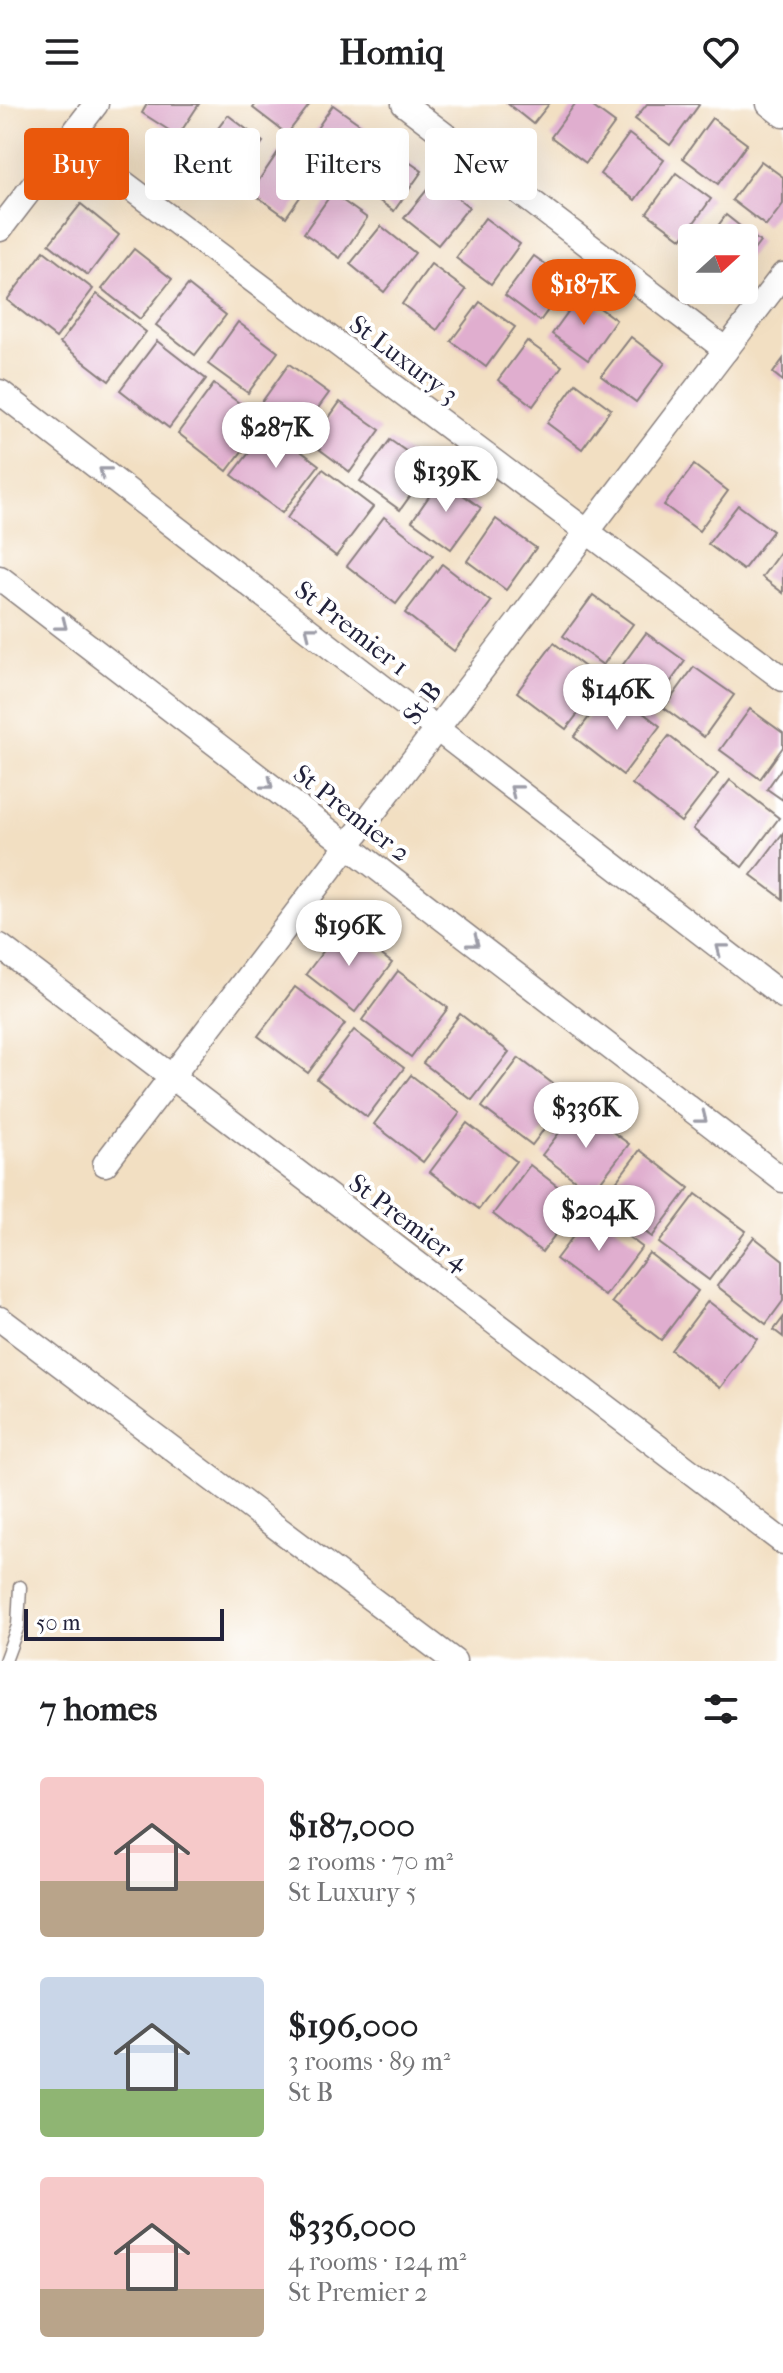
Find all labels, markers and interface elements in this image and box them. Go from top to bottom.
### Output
icon: menu [40,30,84,74]
icon: heart [699,30,743,74]
text: Homiq [339,31,444,73]
chip: Buy [24,128,129,200]
chip: Rent [145,128,260,200]
chip: Filters [276,128,409,200]
chip: New [425,128,537,200]
north arrow [678,224,758,304]
map controls [678,224,758,304]
pin: $187K [528,259,640,327]
text: $187K [550,269,618,300]
street label: St Luxury 3 [343,308,464,410]
pin: $287K [220,402,332,470]
text: $287K [240,412,312,443]
pin: $139K [390,446,502,514]
text: $139K [413,456,479,487]
one-way arrow [99,467,113,482]
street label: St Premier 1 [289,574,415,682]
one-way arrow [53,616,68,630]
one-way arrow [304,626,319,640]
pin: $146K [561,664,673,732]
text: $146K [581,674,653,705]
street label: St B [396,676,448,731]
street label: St Premier 2 [287,758,416,869]
one-way arrow [259,774,274,788]
one-way arrow [510,785,524,799]
pin: $196K [293,900,405,968]
text: $196K [314,910,384,941]
one-way arrow [465,933,480,947]
one-way arrow [715,944,730,958]
pin: $336K [530,1082,642,1150]
text: $336K [552,1092,620,1123]
one-way arrow [693,1108,708,1122]
street label: St Premier 4 [343,1167,475,1278]
pin: $204K [543,1185,655,1253]
text: $204K [561,1195,637,1226]
scale bar [24,1605,224,1641]
text: 50 m [36,1610,81,1636]
icon: filters [699,1687,743,1731]
text: 7 homes [40,1689,157,1729]
text: $187,000 [288,1806,415,1846]
icon: home [104,1809,200,1905]
text: 2 rooms · 70 m² [288,1846,453,1877]
text: St Luxury 5 [288,1877,417,1908]
text: $196,000 [288,2006,418,2046]
icon: home [104,2009,200,2105]
text: 3 rooms · 89 m² [288,2046,450,2077]
text: St B [288,2077,333,2108]
text: $336,000 [288,2206,416,2246]
icon: home [104,2209,200,2305]
text: 4 rooms · 124 m² [288,2246,466,2277]
text: St Premier 2 [288,2277,428,2308]

